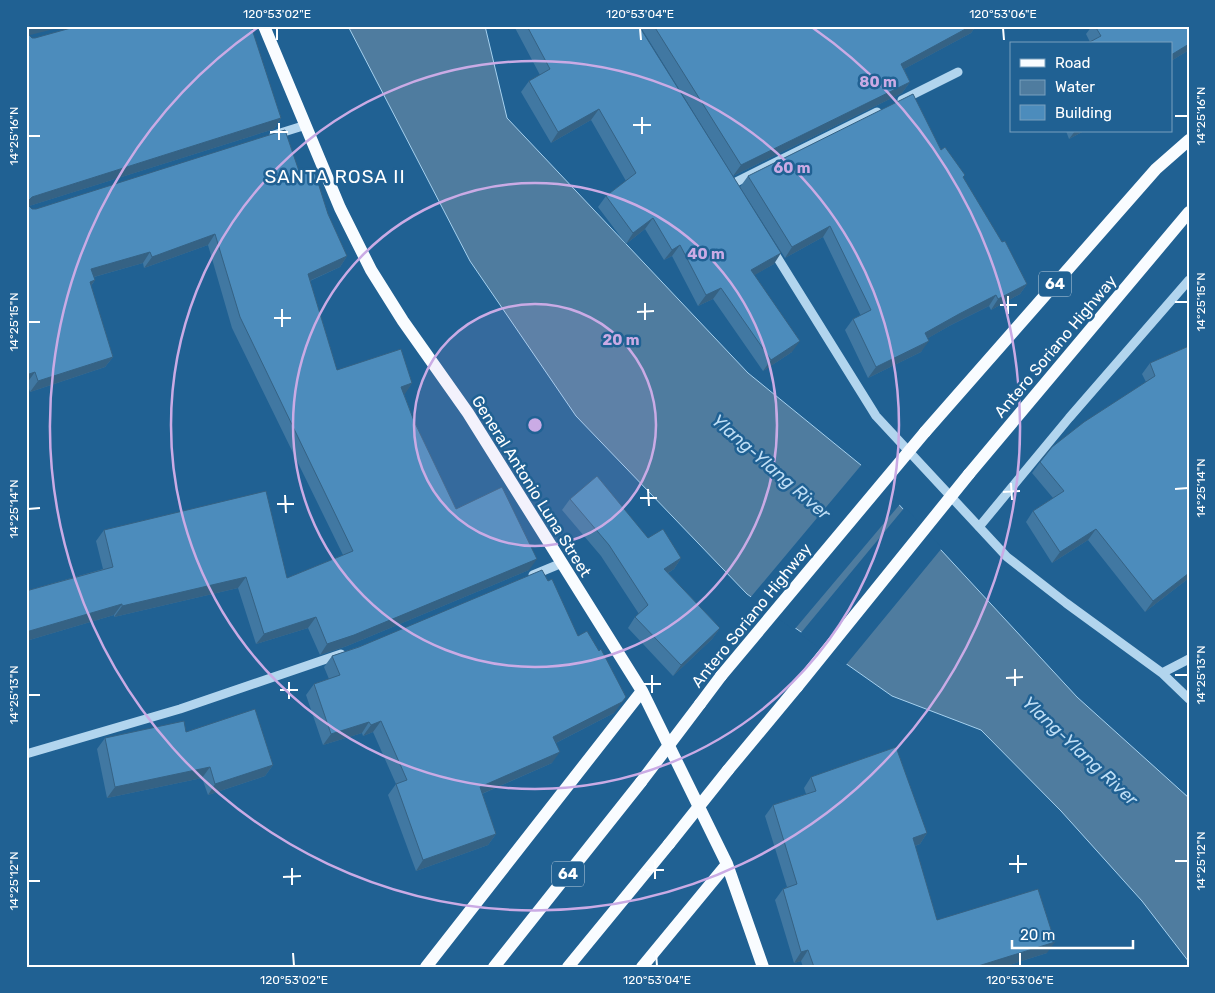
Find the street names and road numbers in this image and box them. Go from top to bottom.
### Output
street label: Antero Soriano Highway [990,271,1121,421]
road number: 64 [1039,272,1071,296]
street label: General Antonio Luna Street [468,392,595,580]
street label: Antero Soriano Highway [687,539,815,691]
road number: 64 [552,862,584,886]

